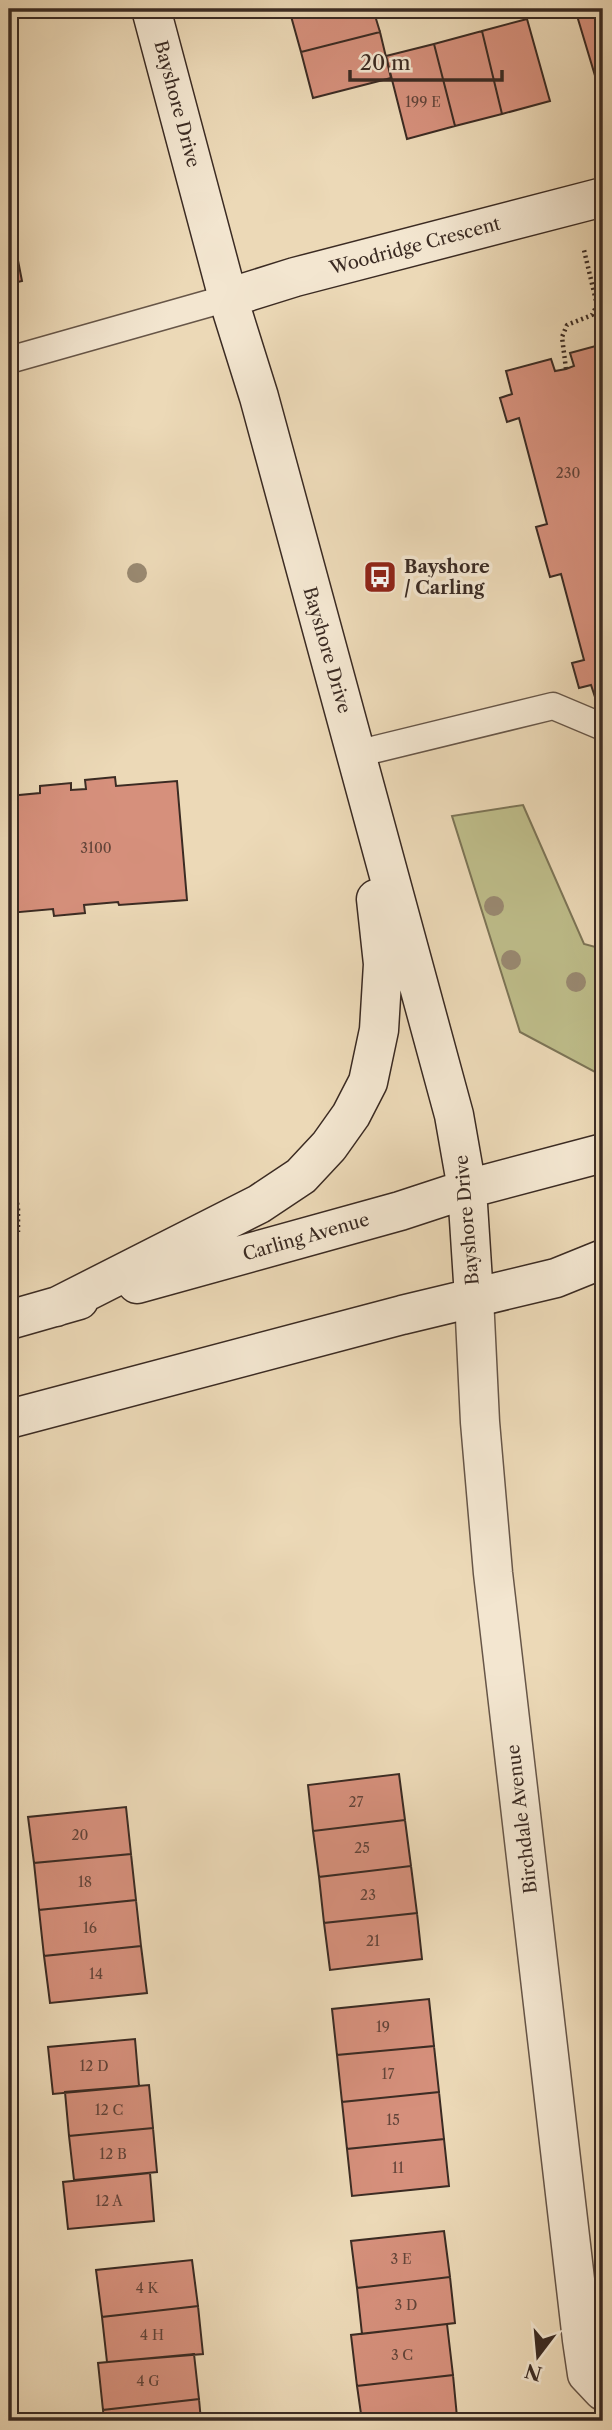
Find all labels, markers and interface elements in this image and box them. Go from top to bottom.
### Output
street label: Bayshore Drive [149,38,205,170]
scale bar [350,38,502,82]
text: 20 m [360,50,411,75]
house number: 199 E [405,93,441,111]
street label: Woodridge Crescent [326,212,503,280]
house number: 230 [556,464,580,482]
place label: Bayshore / Carling [404,556,490,599]
bus stop icon: Bayshore / Carling [361,558,399,596]
street label: Bayshore Drive [298,584,356,716]
house number: 3100 [80,839,112,857]
street label: Bayshore Drive [450,1154,484,1286]
street label: Carling Avenue [240,1208,372,1266]
street label: Birchdale Avenue [502,1743,542,1895]
house number: 27 [349,1793,364,1811]
house number: 20 [72,1826,89,1844]
house number: 25 [354,1839,370,1857]
house number: 18 [78,1873,92,1891]
house number: 23 [360,1886,376,1904]
house number: 16 [83,1919,97,1937]
house number: 21 [366,1932,380,1950]
house number: 14 [89,1965,103,1983]
house number: 19 [376,2018,390,2036]
house number: 12 D [79,2057,109,2075]
house number: 17 [382,2065,394,2083]
house number: 12 C [95,2101,123,2119]
house number: 15 [386,2111,400,2129]
house number: 12 B [99,2145,127,2163]
house number: 11 [392,2159,404,2177]
house number: 12 A [95,2192,123,2210]
house number: 3 E [390,2250,412,2268]
house number: 4 K [136,2279,159,2297]
house number: 3 D [395,2296,417,2314]
north arrow [504,2322,574,2392]
house number: 4 H [140,2326,164,2344]
house number: 3 C [391,2346,413,2364]
text: N [522,2359,545,2385]
house number: 4 G [136,2372,160,2390]

